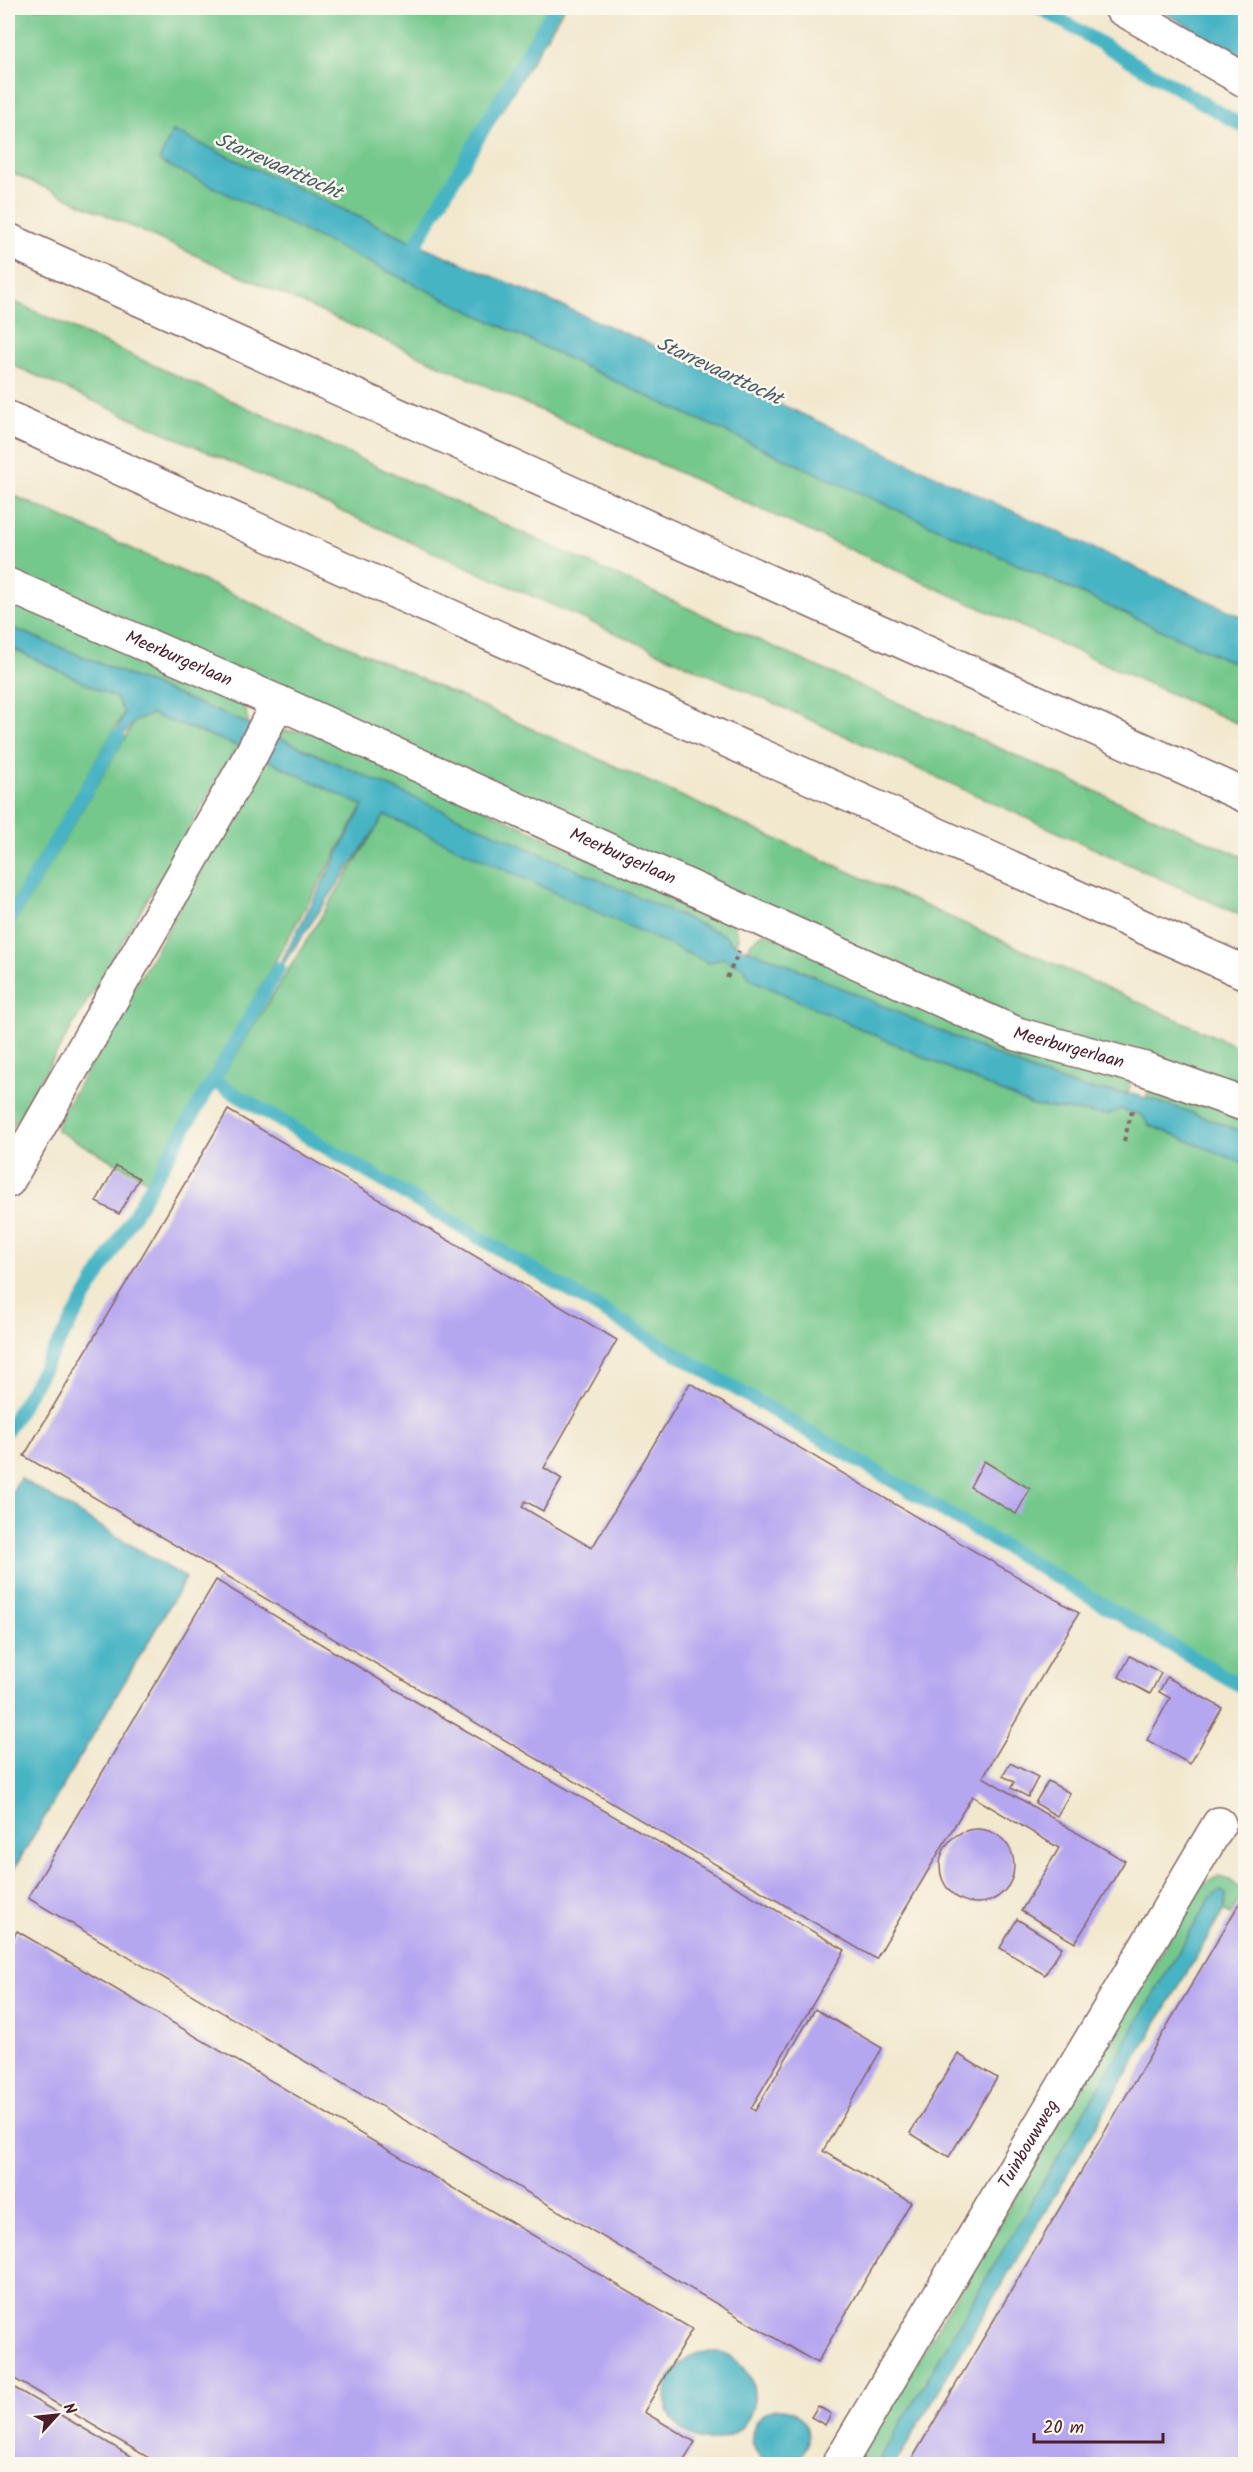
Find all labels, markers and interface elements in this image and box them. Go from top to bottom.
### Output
water label: Starrevaarttocht [210,125,349,211]
water label: Starrevaarttocht [651,329,790,417]
street label: Meerburgerlaan [121,623,237,695]
street label: Meerburgerlaan [565,820,681,893]
street label: Meerburgerlaan [1010,1019,1128,1077]
street label: Tuinbouwweg [991,2094,1067,2194]
north arrow [27,2385,87,2445]
text: N [56,2399,82,2419]
scale bar [1034,2406,1163,2444]
text: 20 m [1043,2414,1084,2443]

